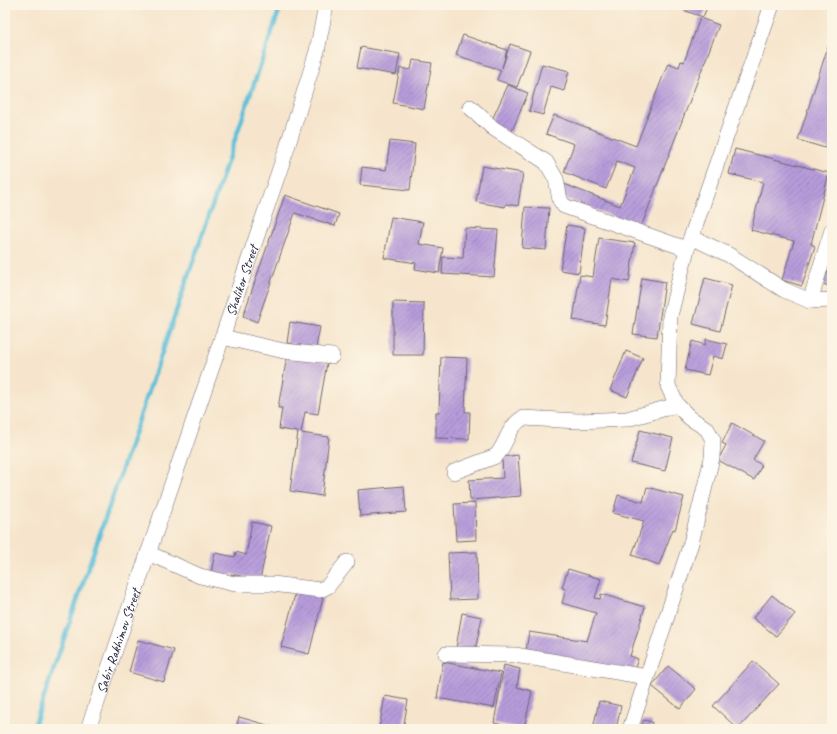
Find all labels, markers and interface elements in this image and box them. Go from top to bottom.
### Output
street label: Shаlikor Street [222,241,262,318]
street label: Sabir Rakhimov Street [92,584,145,695]

